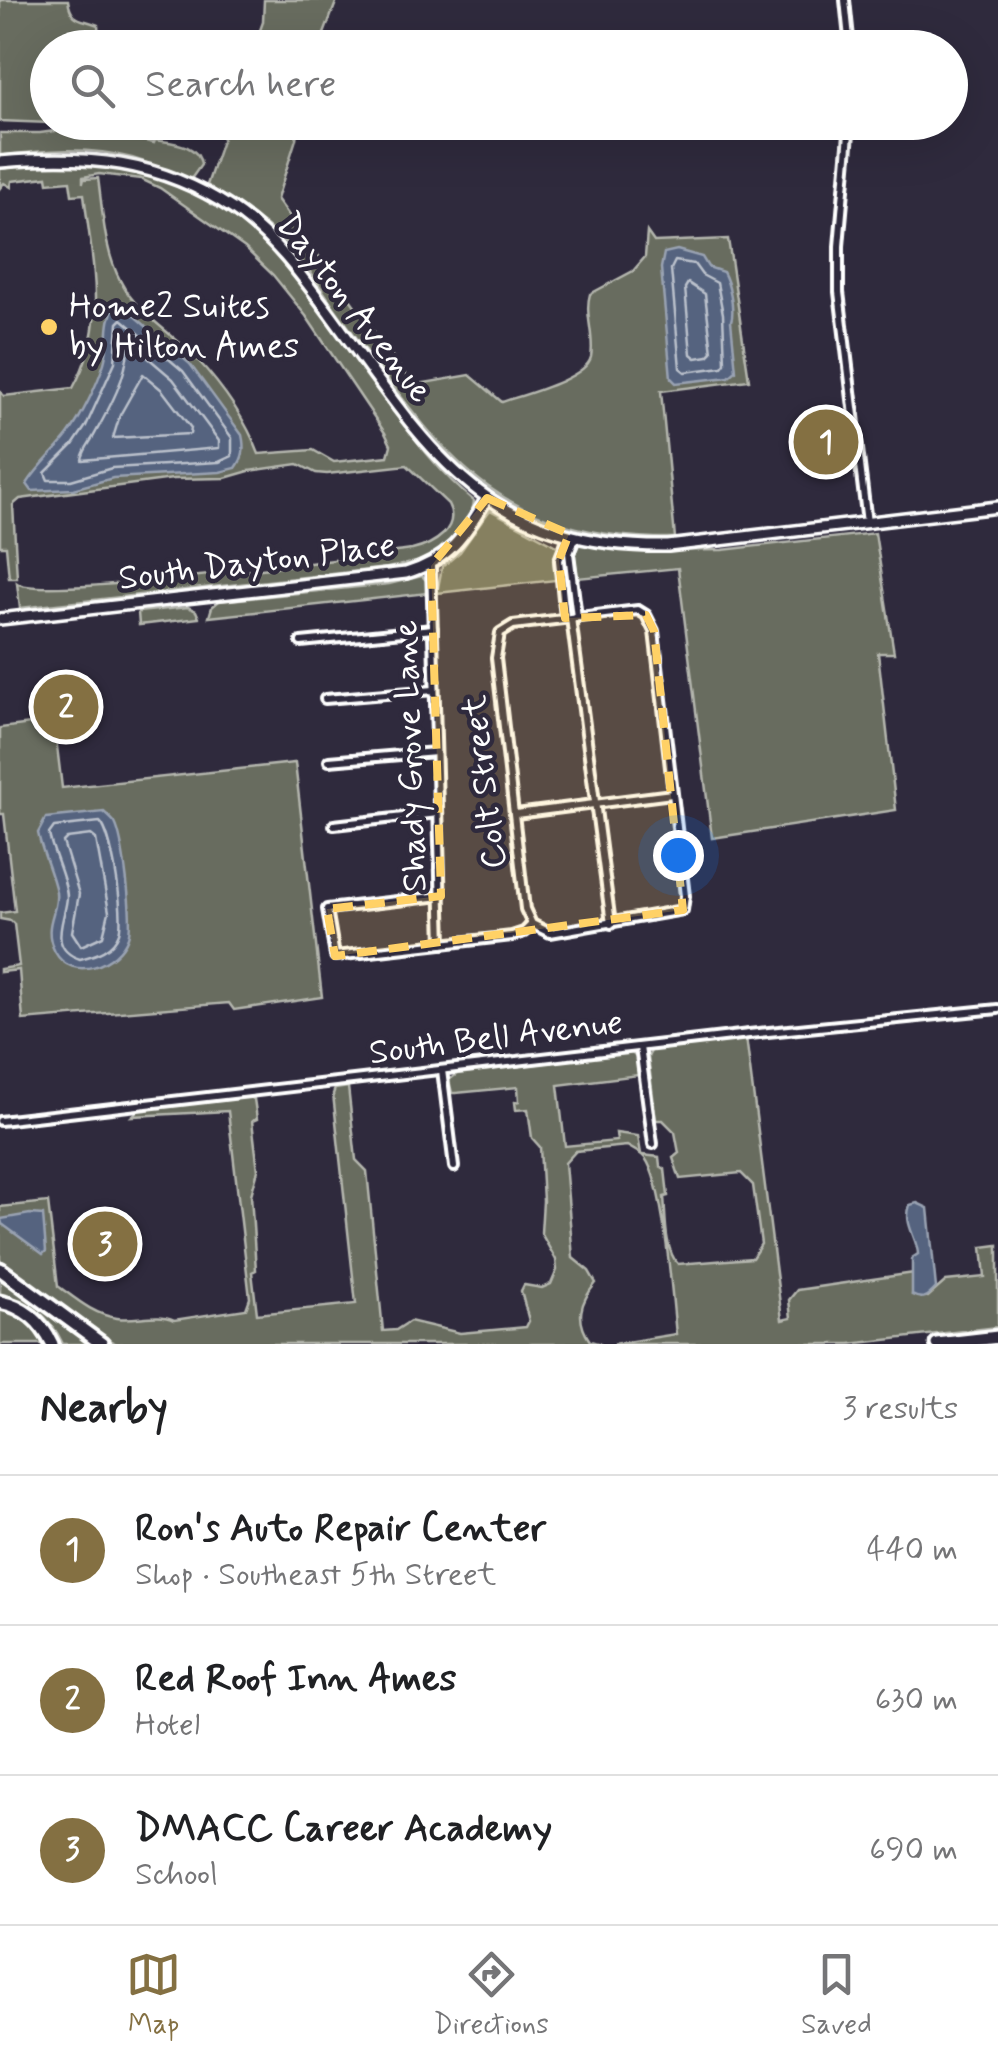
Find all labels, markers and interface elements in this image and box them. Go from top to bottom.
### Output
search box [30,30,968,140]
icon: search [65,58,120,113]
text: Search here [145,61,336,110]
street label: Dayton Avenue [265,203,443,413]
place label: Home2 Suites by Hilton Ames [69,284,299,370]
marker: Home2 Suites by Hilton Ames [38,316,60,338]
pin: 1 [794,404,858,480]
street label: South Dayton Place [116,522,398,602]
street label: Shady Grove Lane [383,619,439,893]
pin: 2 [34,670,98,744]
street label: Colt Street [451,692,518,871]
your location [653,830,704,881]
street label: South Bell Avenue [367,1000,625,1076]
pin: 3 [72,1206,138,1282]
text: Nearby [40,1382,168,1437]
text: 3 results [842,1388,958,1430]
text: Ron's Auto Repair Center [135,1505,546,1554]
text: 1 [65,1529,80,1571]
text: 440 m [867,1529,958,1571]
text: Shop · Southeast 5th Street [135,1554,496,1596]
text: Red Roof Inn Ames [135,1655,457,1704]
text: 2 [65,1679,80,1721]
text: 630 m [875,1679,958,1721]
text: Hotel [135,1704,200,1746]
text: DMACC Career Academy [135,1805,552,1854]
text: 3 [65,1829,80,1871]
text: 690 m [869,1829,958,1871]
text: School [135,1854,218,1896]
tab: Map [126,1947,181,2044]
tab: Directions [434,1947,549,2044]
tab: Saved [801,1947,872,2044]

